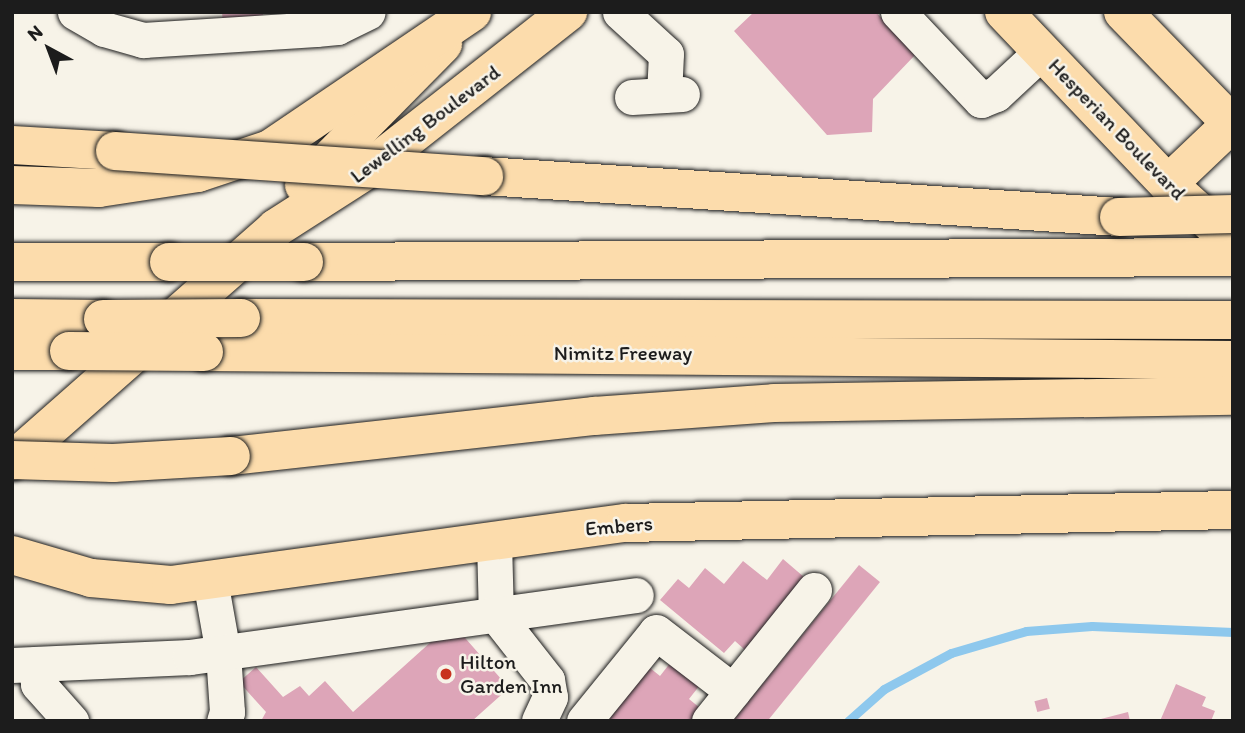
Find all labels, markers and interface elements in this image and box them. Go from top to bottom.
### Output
north arrow [14,14,84,84]
text: N [23,20,47,46]
street label: Hesperian Boulevard [1043,53,1191,205]
street label: Lewelling Boulevard [345,59,505,189]
street label: Nimitz Freeway [554,340,692,366]
street label: Embers [584,510,654,542]
place label: Hilton Garden Inn [460,649,563,699]
marker: Hilton Garden Inn [438,666,454,682]

